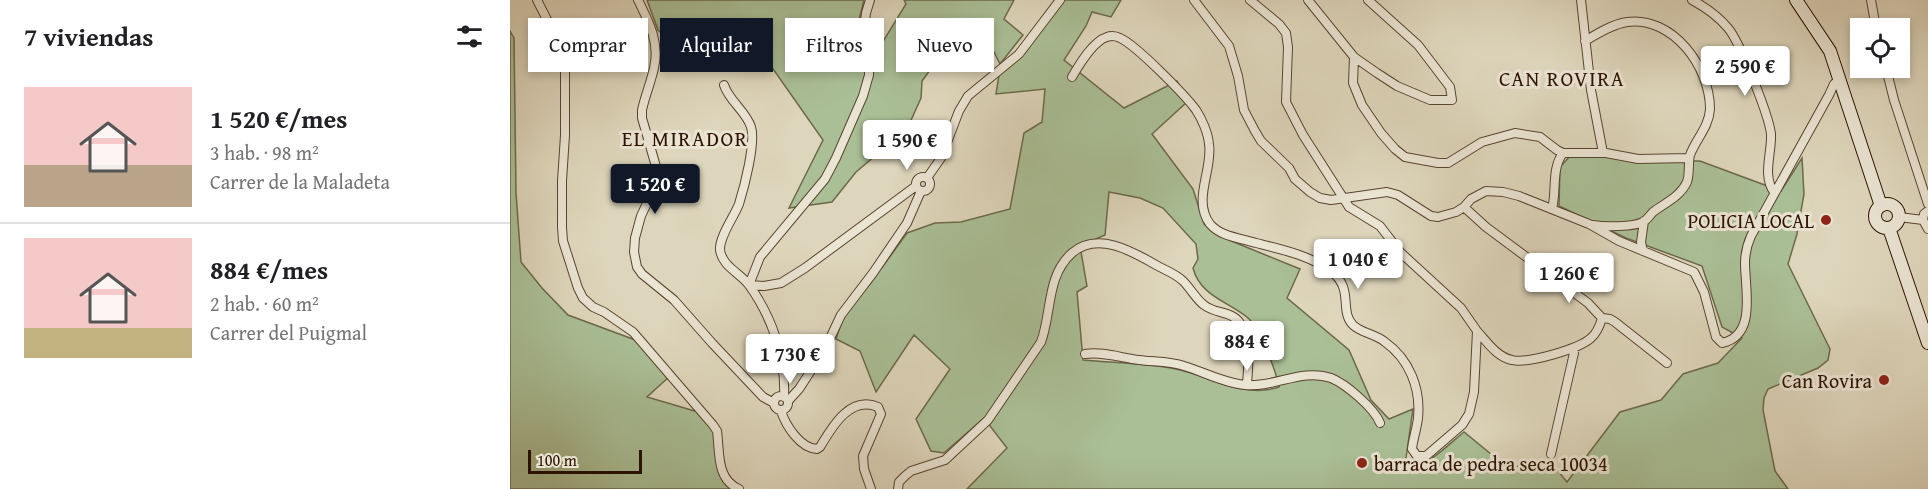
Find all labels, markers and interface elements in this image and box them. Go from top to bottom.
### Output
text: 7 viviendas [24,17,154,56]
chip: Comprar [528,18,648,72]
chip: Alquilar [660,18,773,72]
chip: Filtros [785,18,884,72]
chip: Nuevo [896,18,994,72]
map controls [1850,18,1910,78]
button: locate [1850,18,1910,78]
icon: filters [453,20,486,53]
pin: 2 590 € [1690,46,1800,97]
text: 2 590 € [1715,51,1775,80]
district label: CAN ROVIRA [1499,63,1625,94]
text: 1 520 €/mes [210,99,347,138]
icon: home [72,111,144,183]
pin: 1 590 € [852,120,962,171]
district label: EL MIRADOR [622,123,748,154]
text: 1 590 € [877,125,937,154]
text: 3 hab. · 98 m² [210,138,319,167]
pin: 1 520 € [600,164,710,215]
text: Carrer de la Maladeta [210,167,390,196]
text: 1 520 € [625,169,685,198]
place label: POLICIA LOCAL [1688,206,1814,235]
marker: POLICIA LOCAL [1819,213,1833,227]
pin: 1 040 € [1303,239,1413,290]
text: 1 040 € [1328,244,1388,273]
text: 884 €/mes [210,250,328,289]
pin: 1 260 € [1514,253,1624,304]
text: 1 260 € [1539,258,1599,287]
icon: home [72,262,144,334]
text: 2 hab. · 60 m² [210,289,319,318]
text: Carrer del Puigmal [210,318,367,347]
pin: 884 € [1205,321,1289,372]
text: 884 € [1224,326,1270,355]
pin: 1 730 € [735,334,845,385]
text: 1 730 € [760,339,820,368]
place label: Can Rovira [1782,366,1873,395]
marker: Can Rovira [1877,373,1891,387]
scale bar [528,447,642,474]
text: 100 m [537,448,577,472]
place label: barraca de pedra seca 10034 [1374,449,1608,478]
marker: barraca de pedra seca 10034 [1355,456,1369,470]

